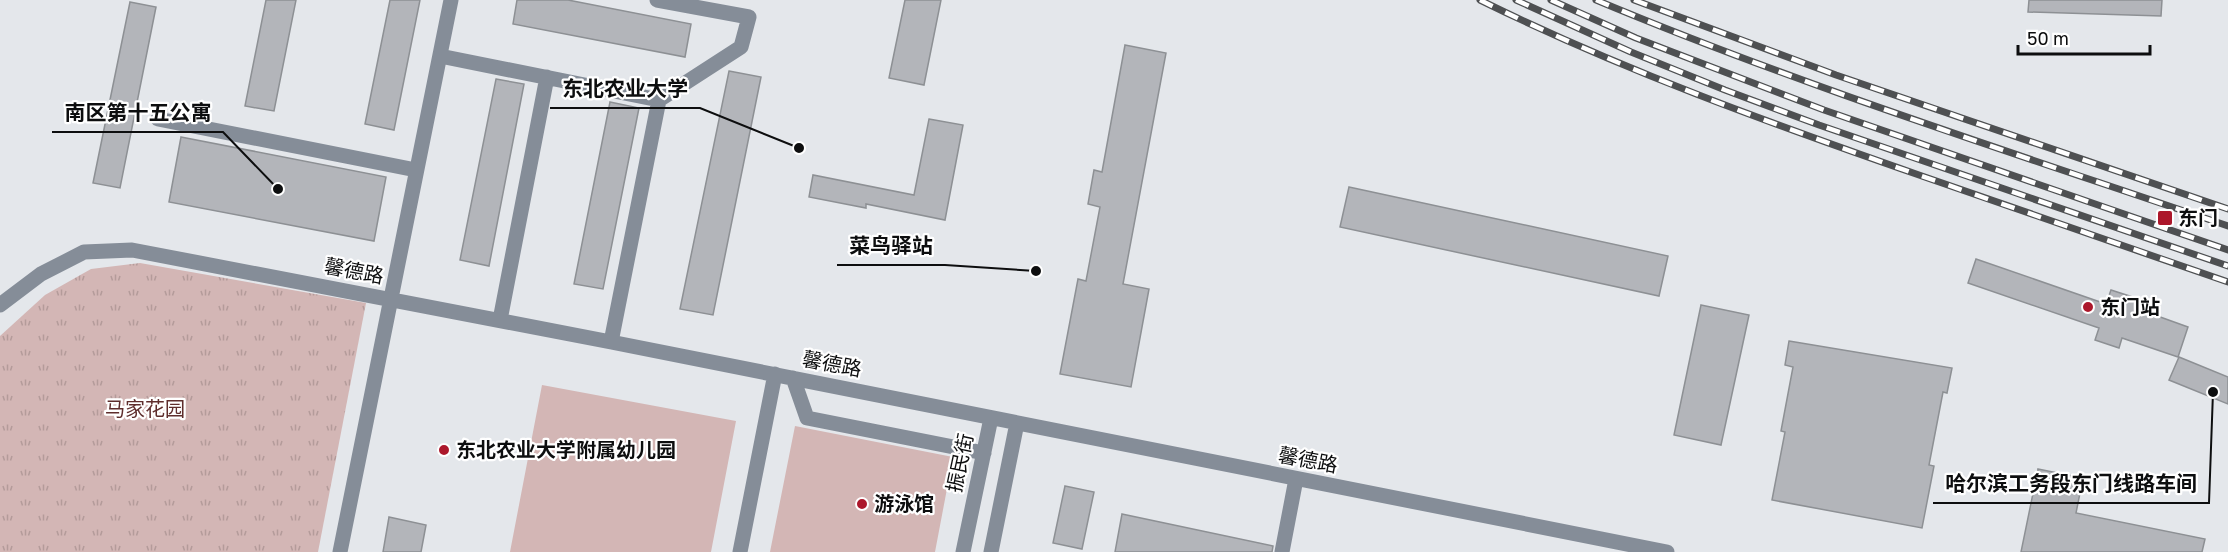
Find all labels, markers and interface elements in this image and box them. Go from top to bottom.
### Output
scale bar [2018,18,2150,56]
text: 50 m [2027,27,2069,49]
callout: 东北农业大学 [550,69,700,108]
text: 东北农业大学 [562,75,688,101]
callout: 南区第十五公寓 [52,93,223,132]
text: 南区第十五公寓 [65,99,212,125]
place label: 东门 [2178,205,2218,229]
marker: 东门 [2156,209,2174,227]
callout: 菜鸟驿站 [837,226,945,265]
text: 菜鸟驿站 [849,232,933,258]
street label: 馨德路 [322,253,386,288]
place label: 东门站 [2100,294,2160,318]
marker: 东门站 [2081,300,2095,314]
street label: 馨德路 [800,346,864,381]
park label: 马家花园 [105,396,185,420]
street label: 振民街 [941,431,977,495]
place label: 东北农业大学附属幼儿园 [456,437,676,461]
street label: 馨德路 [1276,442,1340,477]
marker: 东北农业大学附属幼儿园 [437,443,451,457]
callout: 哈尔滨工务段东门线路车间 [1933,464,2209,503]
text: 哈尔滨工务段东门线路车间 [1945,470,2197,496]
place label: 游泳馆 [874,491,934,515]
marker: 游泳馆 [855,497,869,511]

